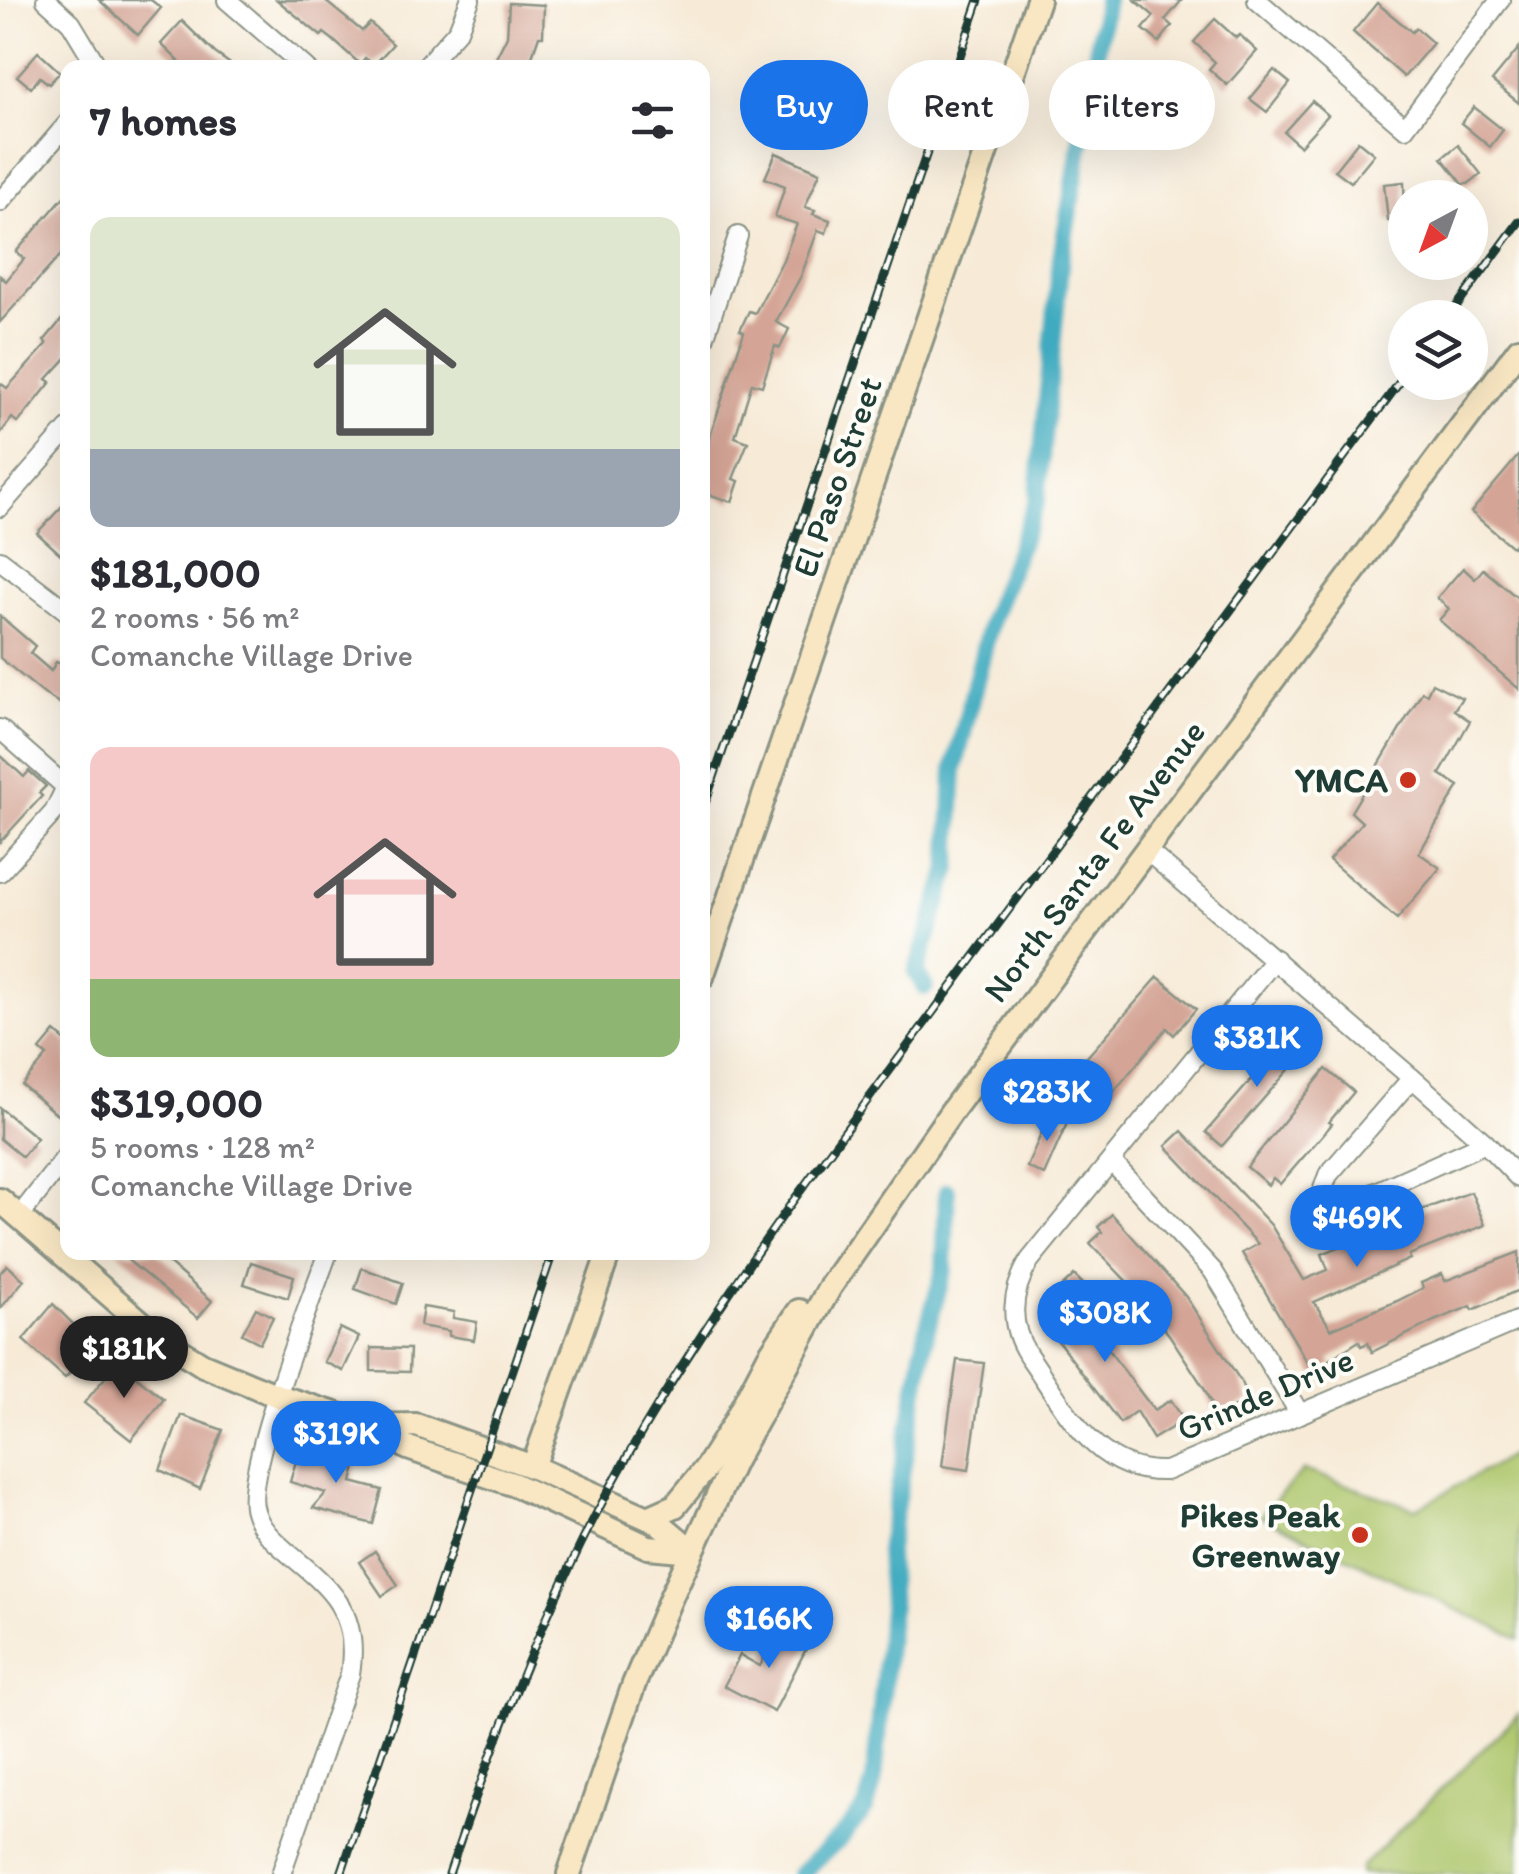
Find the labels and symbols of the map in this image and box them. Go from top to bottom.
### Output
north arrow [1388,180,1488,280]
street label: El Paso Street [783,371,891,583]
street label: North Santa Fe Avenue [974,712,1214,1010]
place label: YMCA [1295,759,1389,801]
marker: YMCA [1397,769,1419,791]
pin: $381K [1187,1005,1327,1090]
pin: $283K [977,1059,1117,1144]
pin: $469K [1287,1185,1427,1270]
pin: $308K [1035,1280,1175,1365]
pin: $181K [54,1316,194,1401]
street label: Grinde Drive [1170,1338,1360,1450]
pin: $319K [266,1401,406,1486]
place label: Pikes Peak Greenway [1180,1494,1341,1576]
marker: Pikes Peak Greenway [1349,1524,1371,1546]
pin: $166K [699,1586,839,1671]

